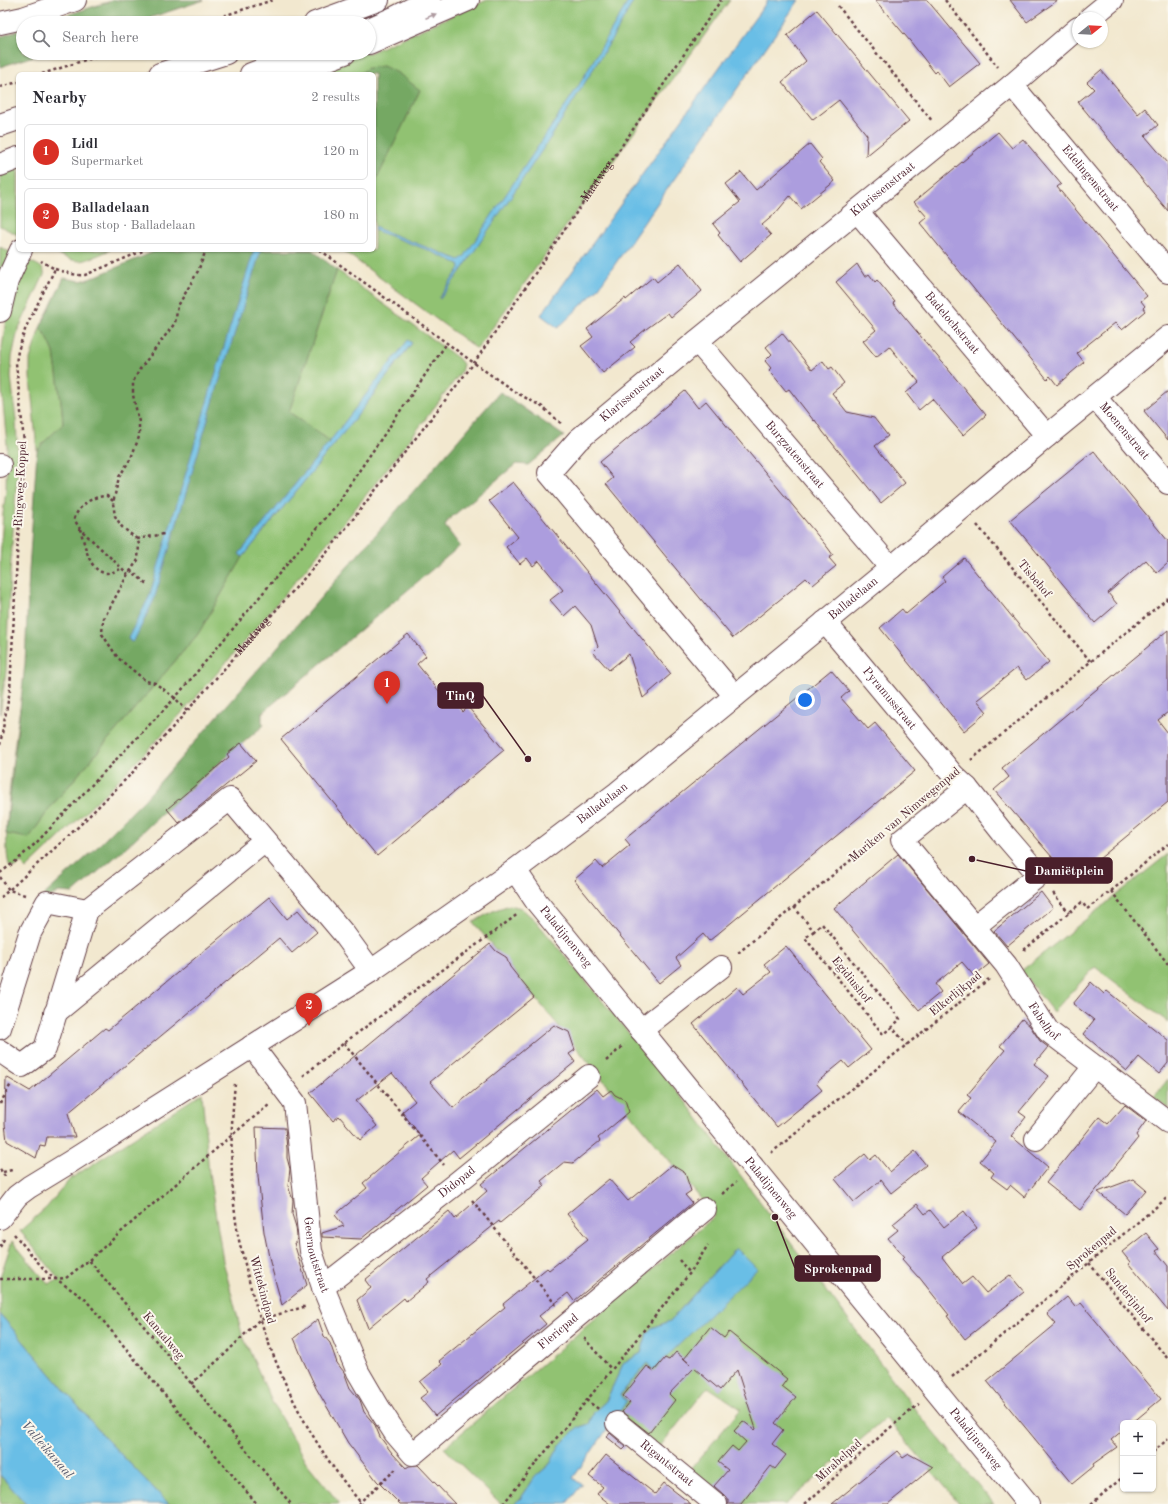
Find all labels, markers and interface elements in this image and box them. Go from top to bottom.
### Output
north arrow [1072,12,1108,48]
one-way arrow [425,13,436,19]
search box [16,16,376,60]
icon: search [30,27,52,49]
text: Search here [62,31,139,46]
text: Nearby [32,90,87,107]
text: 2 results [311,91,360,104]
text: Lidl [71,137,98,152]
street label: Edelingenstraat [1059,143,1121,214]
text: 1 [42,145,50,158]
text: 120 m [322,145,359,158]
text: Supermarket [71,155,143,168]
street label: Maatweg [579,159,616,205]
street label: Klarissenstraat [849,160,918,219]
text: Balladelaan [71,201,149,216]
text: 2 [42,209,50,222]
text: 180 m [322,209,359,222]
text: Bus stop · Balladelaan [71,219,195,232]
street label: Badelochstraat [922,290,981,357]
street label: Klarissenstraat [598,365,667,425]
street label: Moenenstraat [1097,401,1151,462]
street label: Burgzatenstraat [763,419,826,491]
street label: Ringweg-Koppel [13,441,29,527]
street label: Tisbehof [1015,558,1054,601]
street label: Balladelaan [826,575,881,623]
street label: Maatweg [233,614,273,658]
street label: Pyramusstraat [860,665,918,732]
pin: 1 [374,671,400,704]
callout: TinQ [438,683,483,708]
text: TinQ [445,690,475,703]
your location [795,690,815,710]
street label: Mariken van Nimwegenpad [847,765,963,865]
street label: Balladelaan [575,780,631,827]
callout: Damiëtplein [1026,858,1112,883]
text: Damiëtplein [1034,865,1104,878]
street label: Paladijnenweg [537,904,594,970]
street label: Egidiushof [829,955,874,1006]
street label: Elkerlijkpad [928,969,984,1019]
pin: 2 [296,993,322,1026]
street label: Fabelhof [1026,1000,1062,1044]
street label: Paladijnenweg [742,1155,799,1222]
street label: Didopad [436,1164,478,1201]
street label: Geernoutstraat [301,1216,331,1295]
street label: Sprokenpad [1065,1225,1119,1273]
street label: Wittekindpad [247,1255,277,1325]
callout: Sprokenpad [795,1256,880,1281]
text: Sprokenpad [804,1263,872,1276]
street label: Sanderijnhof [1102,1266,1154,1326]
street label: Kanaalweg [140,1310,186,1362]
street label: Flericpad [536,1312,581,1352]
street label: Paladijnenweg [947,1406,1004,1473]
water label: Valleikanaal [19,1419,75,1481]
map controls [1120,1420,1156,1492]
button: + [1120,1420,1156,1456]
street label: Mirabelpad [814,1437,864,1485]
street label: Rigantstraat [637,1438,696,1489]
button: − [1120,1456,1156,1492]

